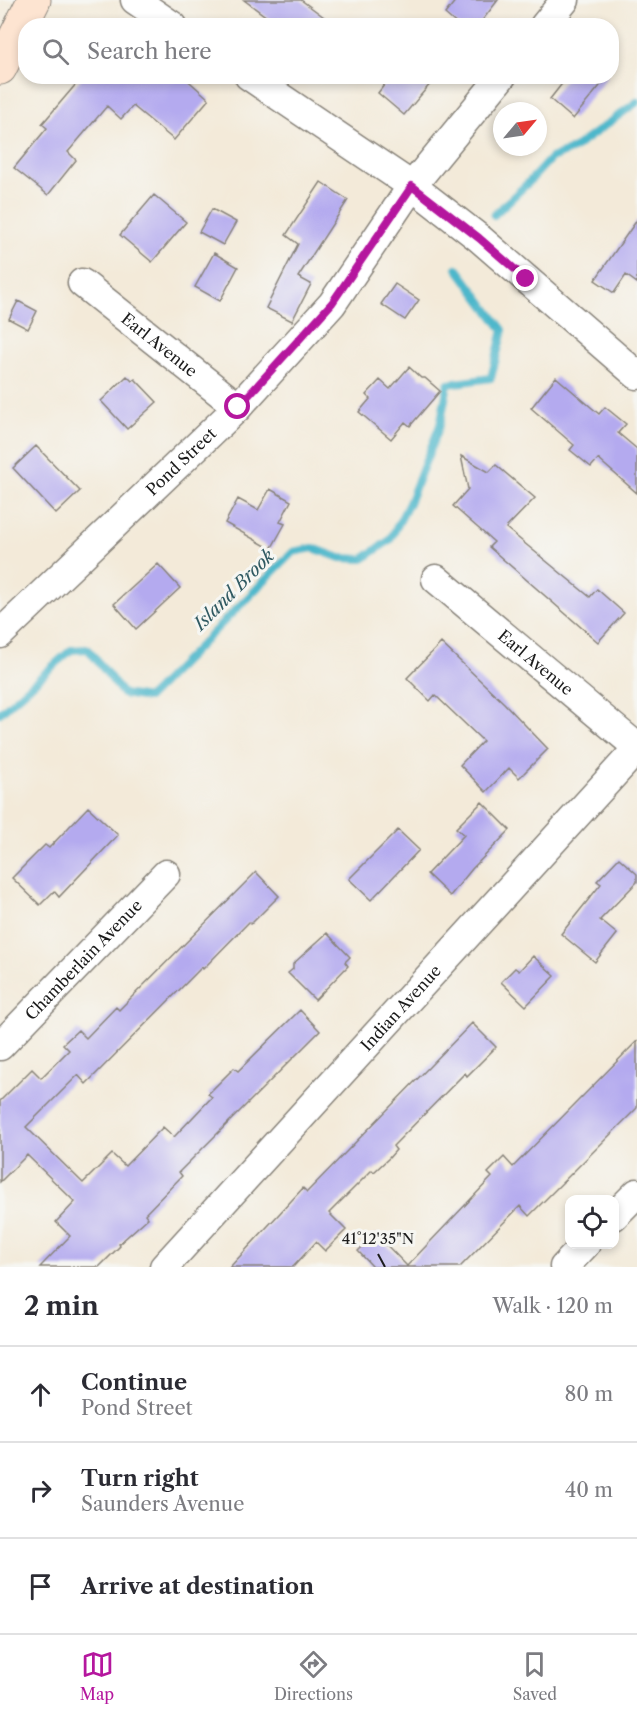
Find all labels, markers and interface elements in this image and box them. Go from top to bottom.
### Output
search box [18,18,619,84]
icon: search [39,35,72,68]
text: Search here [87,38,212,65]
north arrow [493,102,547,156]
route end [512,265,538,291]
street label: Earl Avenue [117,308,202,381]
route start [224,393,250,419]
street label: Pond Street [142,423,220,500]
water label: Island Brook [188,545,279,636]
street label: Earl Avenue [494,625,577,699]
street label: Chamberlain Avenue [21,895,146,1024]
street label: Indian Avenue [356,961,445,1055]
map controls [565,1195,619,1249]
button: locate [565,1195,619,1249]
text: 41°12'35"N [342,1229,414,1248]
text: 2 min [24,1290,99,1322]
text: Walk · 120 m [492,1294,613,1318]
text: Continue [81,1369,187,1396]
icon: ahead [24,1378,57,1411]
text: 80 m [565,1382,613,1406]
text: Pond Street [81,1396,193,1420]
text: Turn right [81,1465,199,1492]
icon: right [24,1474,57,1507]
text: 40 m [565,1478,613,1502]
text: Saunders Avenue [81,1492,244,1516]
icon: arrive [24,1570,57,1603]
text: Arrive at destination [81,1573,314,1600]
tab: Map [80,1648,114,1704]
tab: Directions [274,1648,353,1704]
tab: Saved [513,1648,557,1704]

